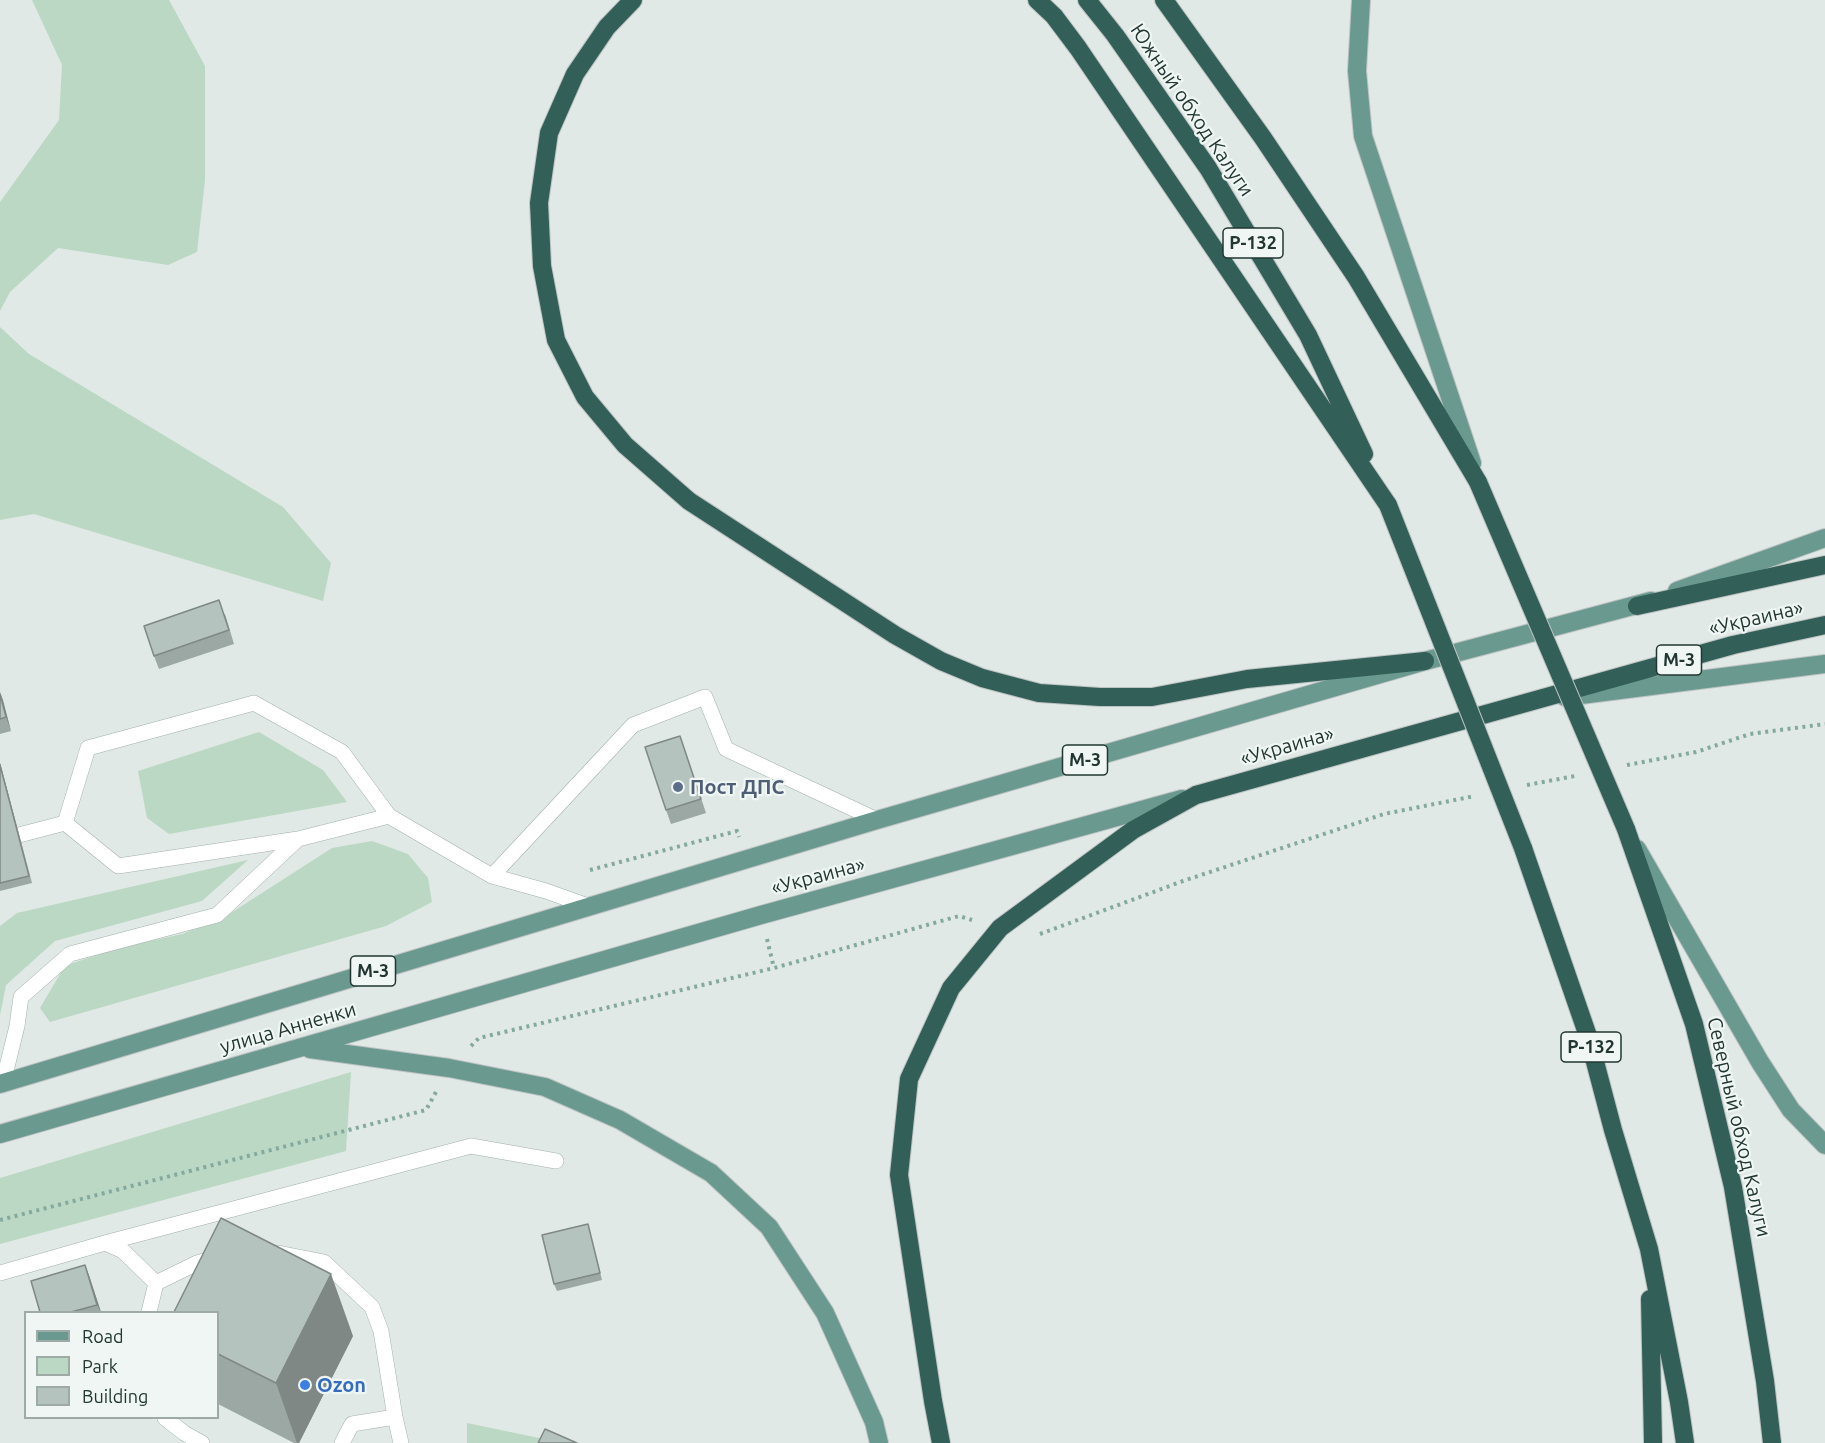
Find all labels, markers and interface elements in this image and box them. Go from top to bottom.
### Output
street label: Южный обход Калуги [1125,19,1259,201]
road number: Р-132 [1223,228,1283,258]
street label: «Украина» [1707,596,1805,640]
road number: М-3 [1656,645,1702,675]
street label: «Украина» [1238,721,1336,771]
road number: М-3 [1062,745,1108,775]
place label: Пост ДПС [690,775,784,799]
marker: Пост ДПС [671,780,685,794]
street label: «Украина» [769,852,867,900]
road number: М-3 [350,956,395,986]
street label: улица Анненки [217,997,359,1059]
street label: Северный обход Калуги [1702,1015,1776,1239]
road number: Р-132 [1561,1032,1621,1062]
legend [24,1311,219,1419]
text: Road [82,1326,124,1346]
text: Park [82,1356,118,1376]
place label: Ozon [317,1373,366,1397]
marker: Ozon [298,1378,312,1392]
text: Building [82,1386,148,1406]

